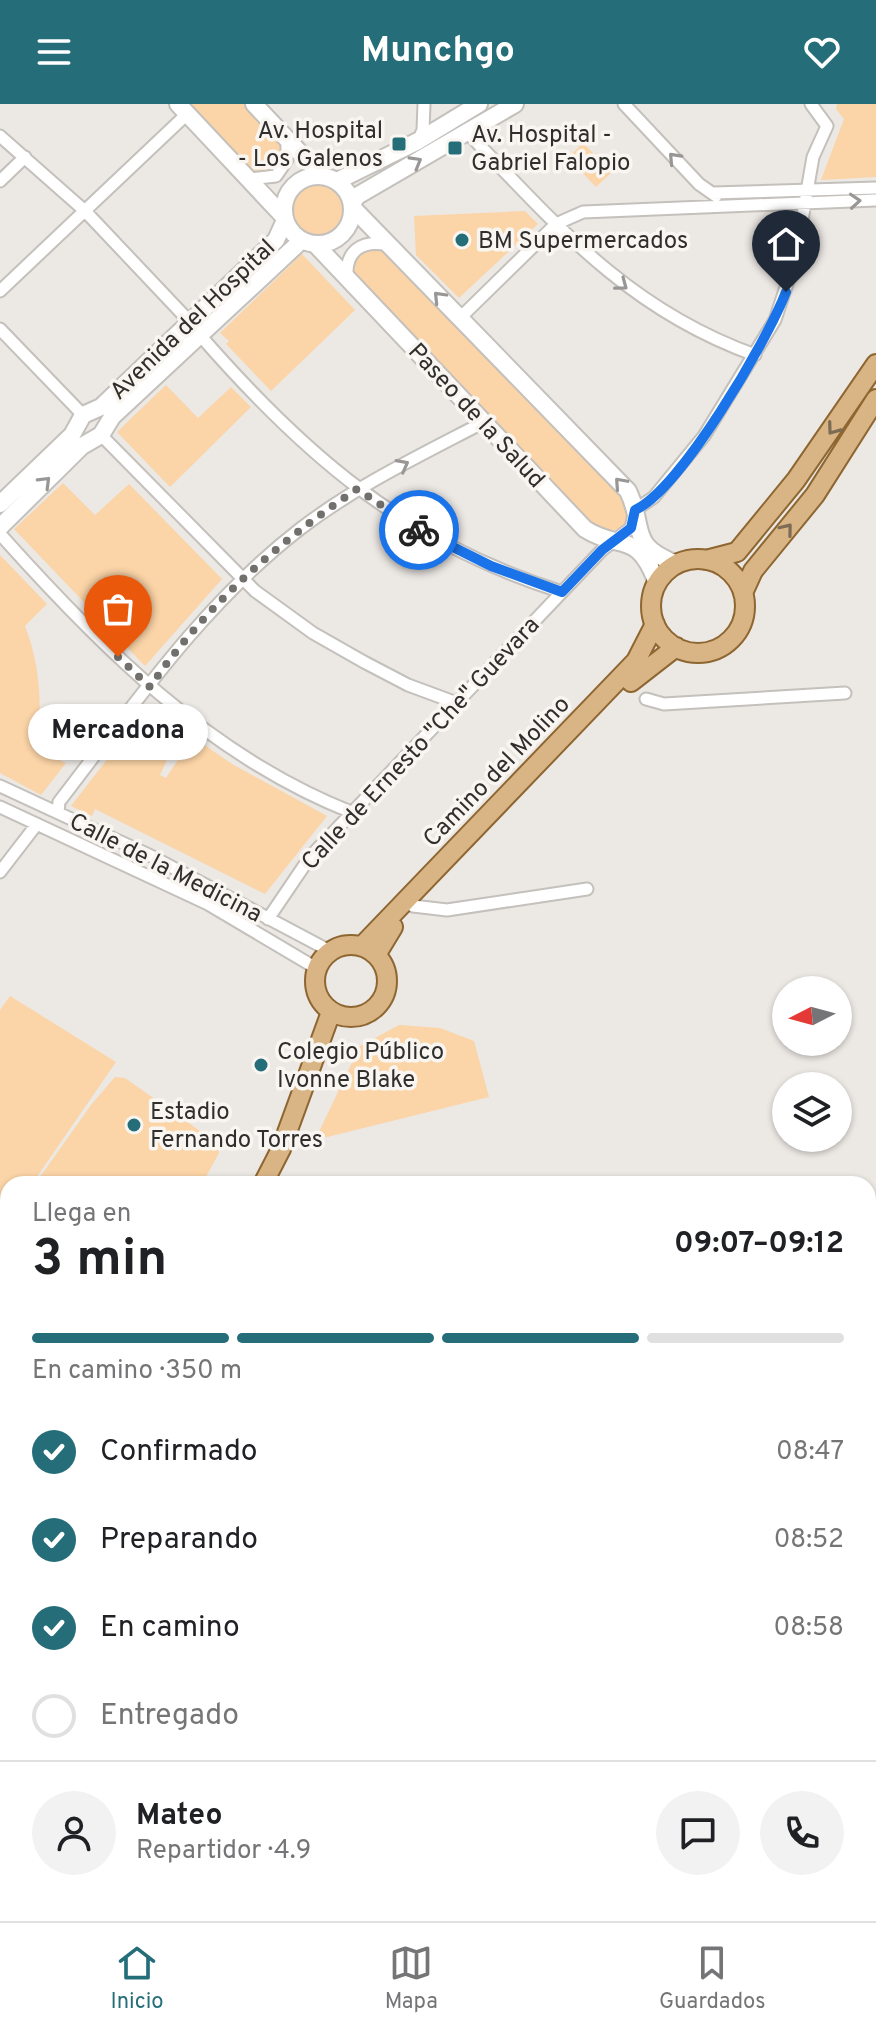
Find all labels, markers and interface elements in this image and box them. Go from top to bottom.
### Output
text: Munchgo [361,29,515,75]
icon: menu [32,30,76,74]
icon: heart [800,30,844,74]
place label: Av. Hospital - Los Galenos [237,117,383,175]
place label: Av. Hospital - Gabriel Falopio [471,121,630,179]
marker: Av. Hospital - Los Galenos [390,135,408,153]
marker: Av. Hospital - Gabriel Falopio [446,139,464,157]
one-way arrow [670,152,684,167]
one-way arrow [407,156,422,172]
one-way arrow [849,193,862,210]
pin [752,210,820,292]
icon: home [764,222,808,266]
place label: BM Supermercados [478,227,688,257]
marker: BM Supermercados [453,231,471,249]
street label: Avenida del Hospital [104,234,282,407]
one-way arrow [614,275,628,289]
one-way arrow [434,292,448,306]
street label: Paseo de la Salud [401,338,550,495]
one-way arrow [828,420,843,434]
one-way arrow [394,459,409,475]
one-way arrow [36,477,50,491]
one-way arrow [616,478,630,493]
courier [379,490,459,570]
icon: bike [397,508,441,552]
one-way arrow [778,523,792,538]
pin [84,575,152,657]
icon: bag [96,587,140,631]
street label: Calle de Ernesto "Che" Guevara [296,611,547,877]
street label: Camino del Molino [418,691,577,854]
callout: Mercadona [28,705,208,761]
text: Mercadona [51,715,185,748]
street label: Calle de la Medicina [64,807,267,930]
north arrow [772,976,852,1056]
map controls [772,976,852,1152]
place label: Colegio Público Ivonne Blake [277,1038,444,1096]
marker: Colegio Público Ivonne Blake [252,1056,270,1074]
button: layers [772,1072,852,1152]
place label: Estadio Fernando Torres [150,1098,323,1156]
marker: Estadio Fernando Torres [125,1116,143,1134]
text: Llega en [32,1198,131,1231]
text: 09:07–09:12 [674,1226,844,1263]
text: 3 min [32,1228,167,1294]
text: En camino · 350 m [32,1355,242,1388]
icon: check [32,1430,76,1474]
text: Confirmado [100,1434,258,1471]
text: 08:47 [776,1436,844,1469]
icon: check [32,1518,76,1562]
text: Preparando [100,1522,258,1559]
text: 08:52 [774,1524,844,1557]
icon: check [32,1606,76,1650]
text: En camino [100,1610,240,1647]
text: 08:58 [774,1612,844,1645]
text: Entregado [100,1698,239,1735]
button: person [32,1791,116,1875]
button: chat [656,1791,740,1875]
button: phone [760,1791,844,1875]
text: Mateo [136,1798,222,1835]
text: Repartidor · 4.9 [136,1835,311,1868]
tab: Inicio [111,1941,164,2016]
tab: Mapa [385,1941,438,2016]
tab: Guardados [659,1941,765,2016]

